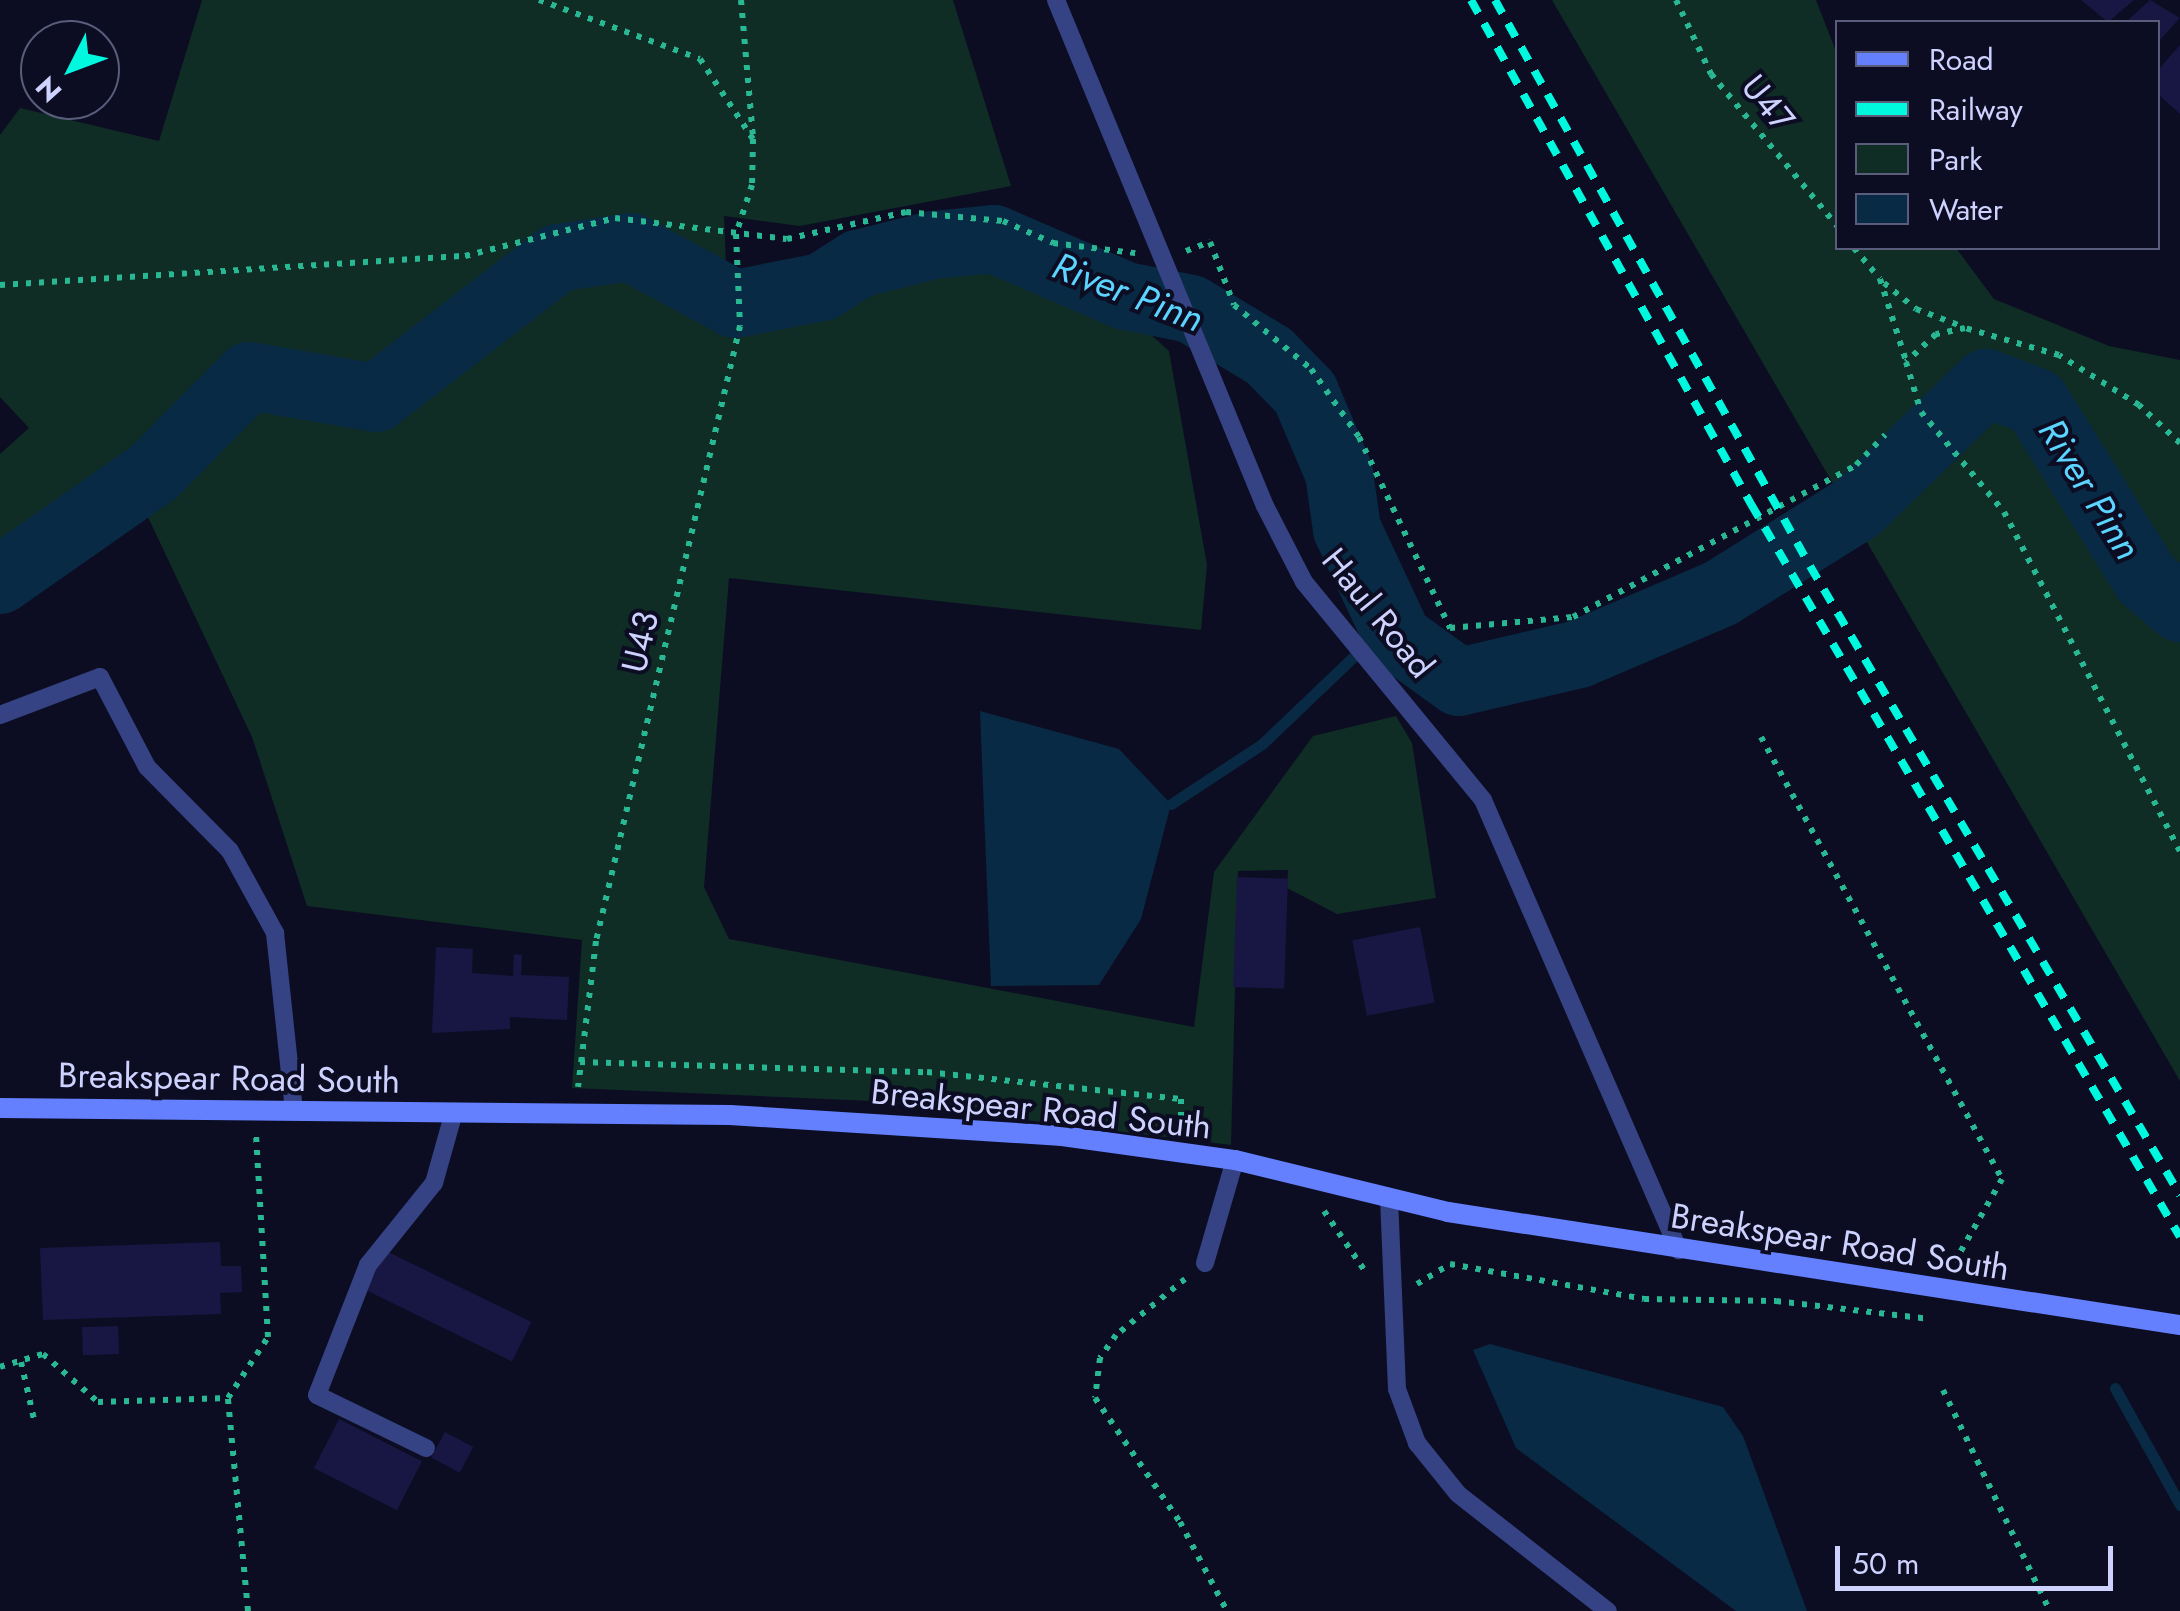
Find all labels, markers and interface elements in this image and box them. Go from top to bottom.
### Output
north arrow [20,20,120,120]
legend [1835,20,2160,250]
text: Road [1929,38,1994,81]
street label: U47 [1733,66,1803,140]
text: N [26,67,71,111]
text: Railway [1929,88,2023,131]
text: Park [1929,138,1982,181]
text: Water [1929,188,2003,231]
water label: River Pinn [1046,243,1210,341]
water label: River Pinn [2029,410,2151,568]
street label: Haul Road [1313,540,1443,686]
street label: U43 [613,607,667,677]
street label: Breakspear Road South [58,1054,400,1102]
street label: Breakspear Road South [869,1070,1213,1148]
street label: Breakspear Road South [1668,1194,2012,1290]
scale bar [1840,1526,2118,1588]
text: 50 m [1852,1542,1919,1585]

